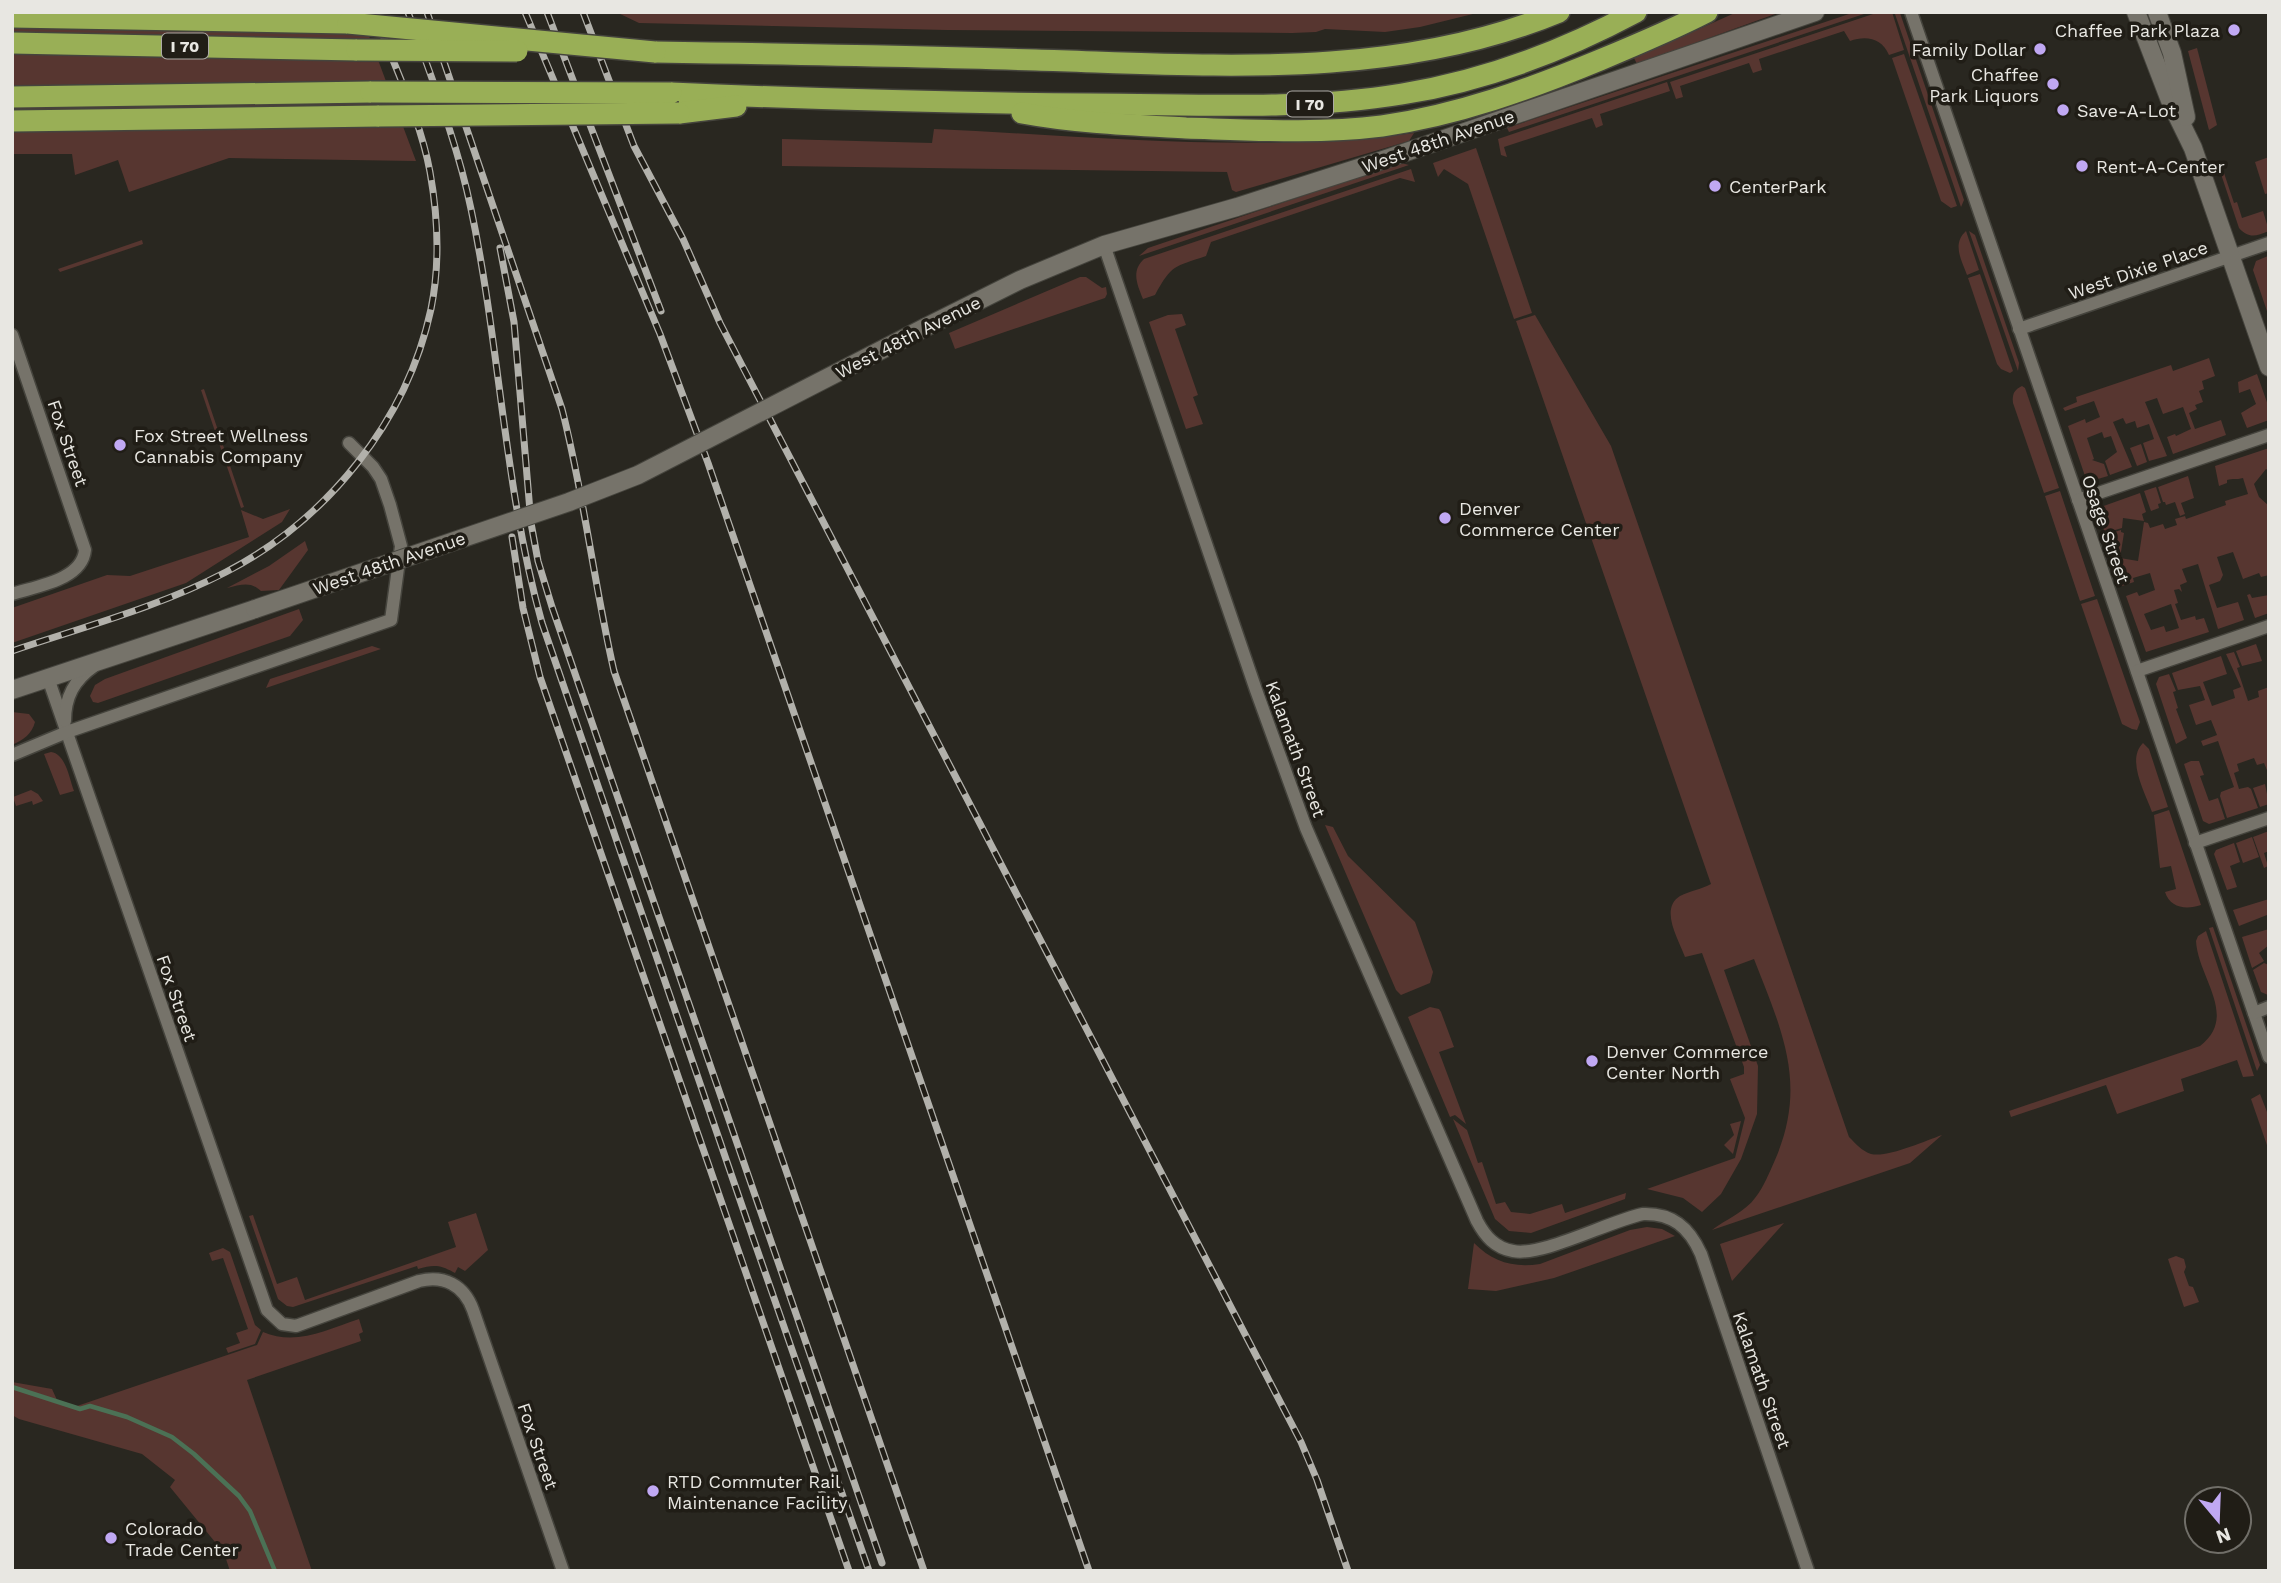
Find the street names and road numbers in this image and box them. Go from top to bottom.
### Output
road number: I 70 [162,34,208,58]
road number: I 70 [1287,92,1333,116]
street label: West 48th Avenue [1359,105,1517,177]
street label: West Dixie Place [2066,236,2210,304]
street label: West 48th Avenue [832,291,984,383]
street label: Fox Street [43,397,93,489]
street label: Osage Street [2078,472,2135,586]
street label: West 48th Avenue [310,527,468,599]
street label: Kalamath Street [1262,678,1331,820]
street label: Fox Street [152,952,202,1044]
street label: Kalamath Street [1729,1309,1795,1452]
street label: Fox Street [513,1400,563,1492]

